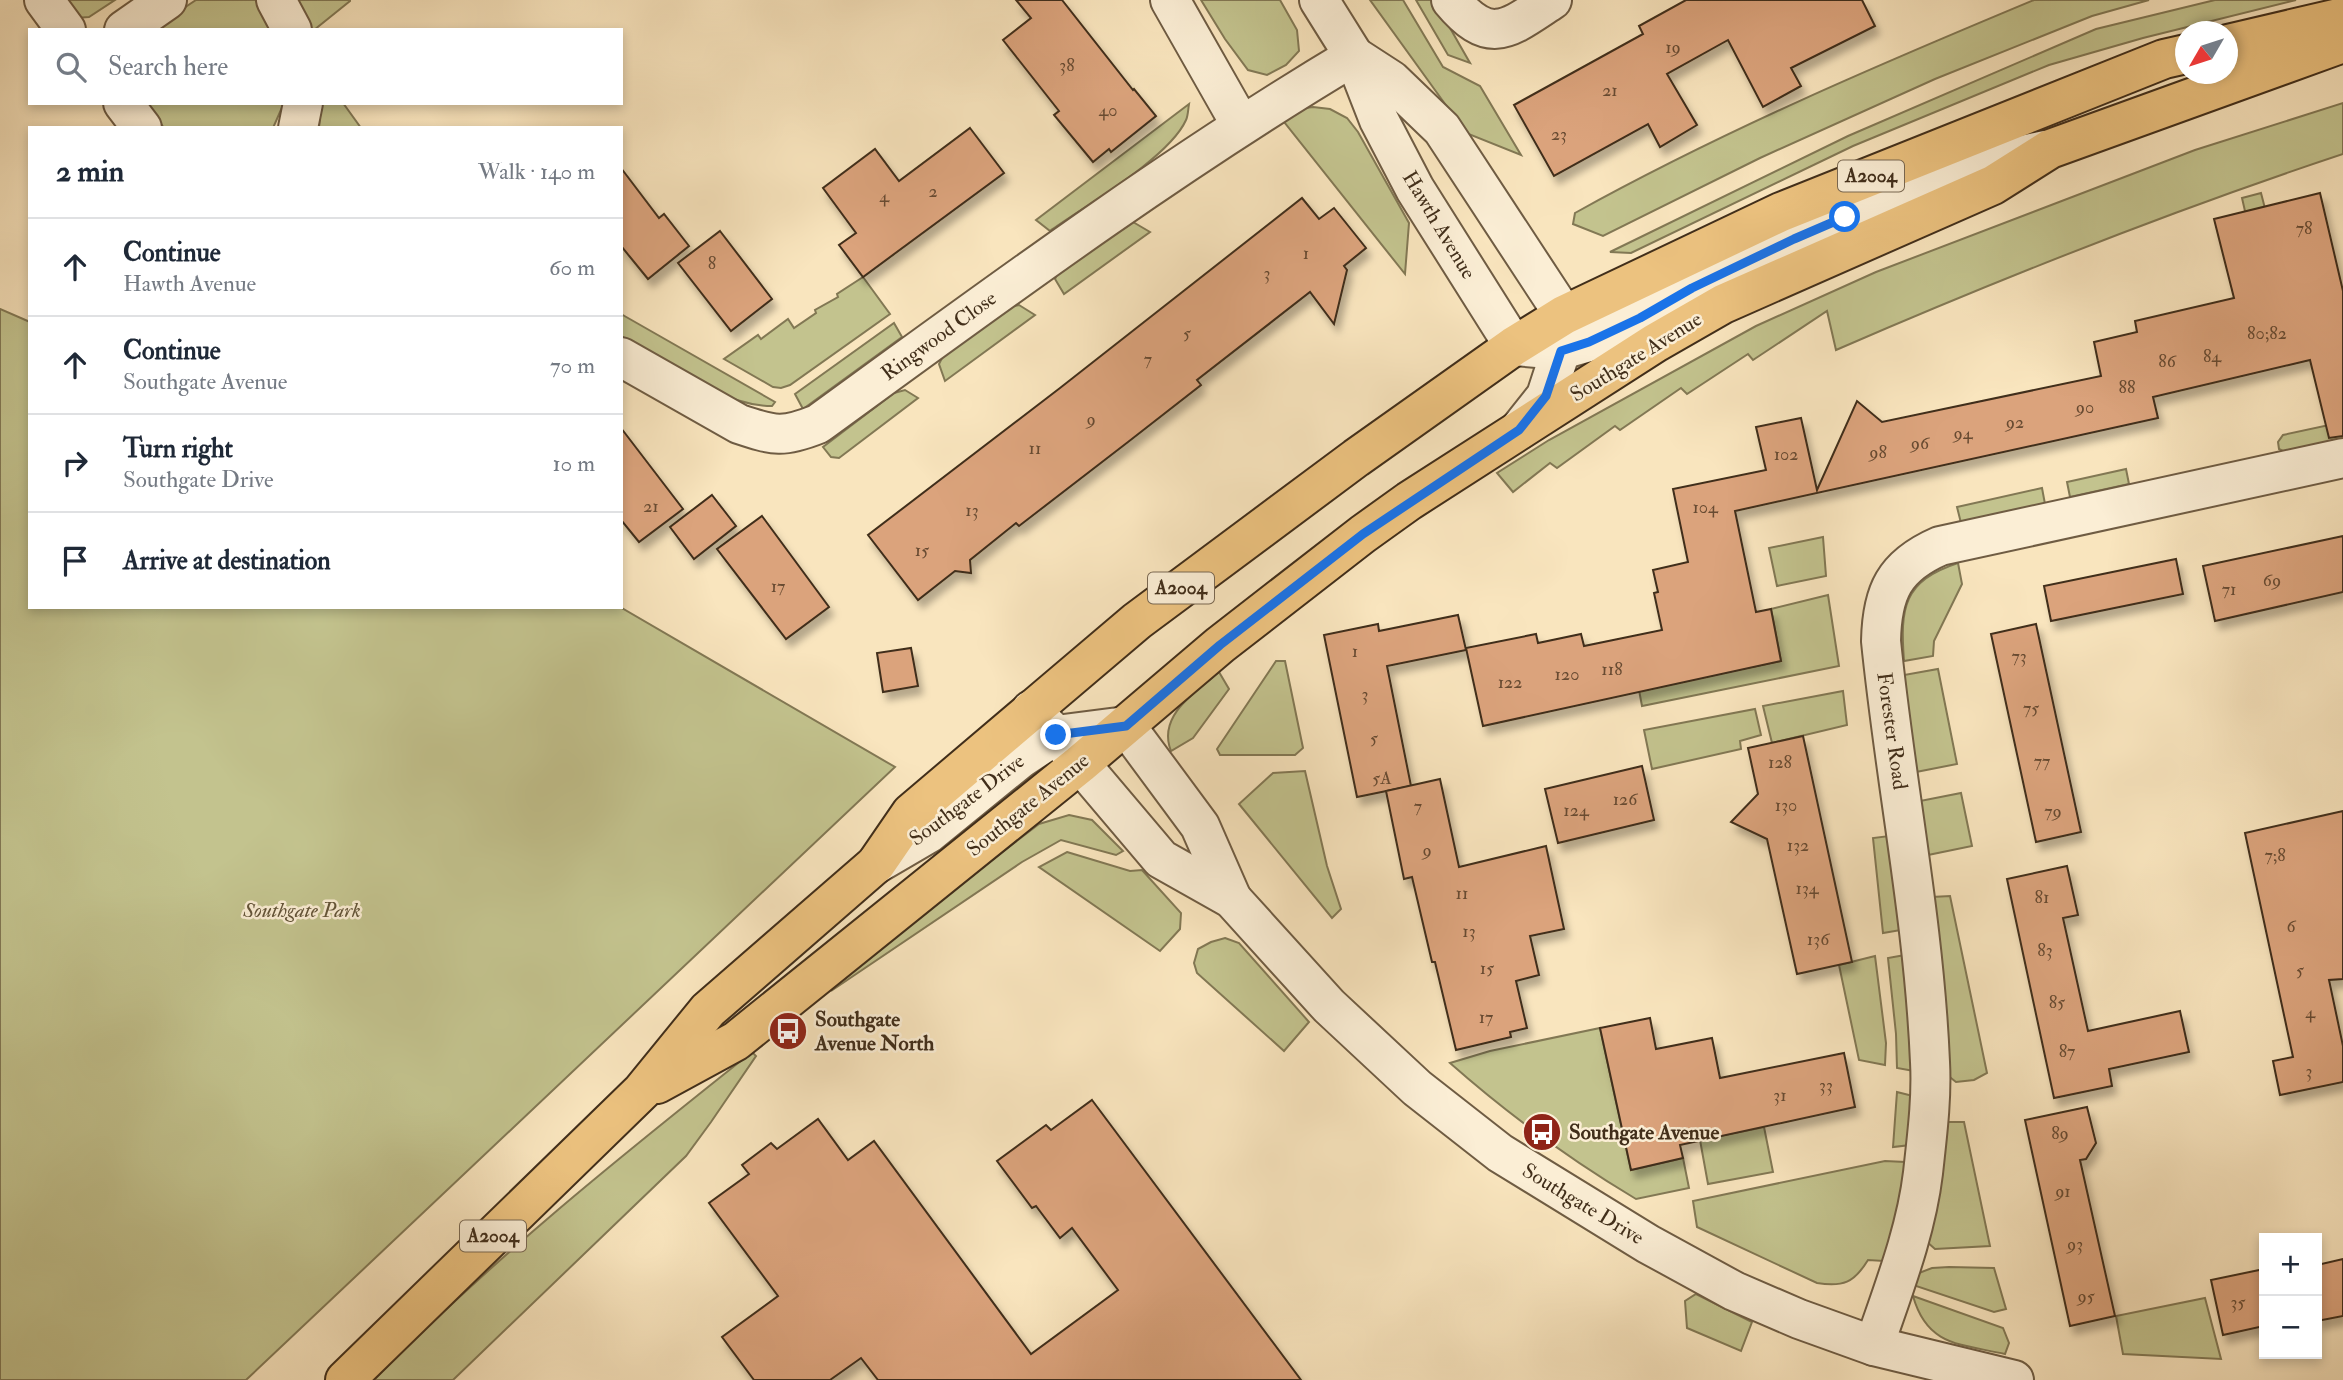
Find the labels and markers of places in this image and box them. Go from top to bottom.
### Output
place label: Southgate Avenue North [814,1006,934,1057]
bus stop icon: Southgate Avenue North [767,1010,809,1052]
bus stop icon: Southgate Avenue [1521,1111,1563,1153]
place label: Southgate Avenue [1569,1119,1719,1146]

